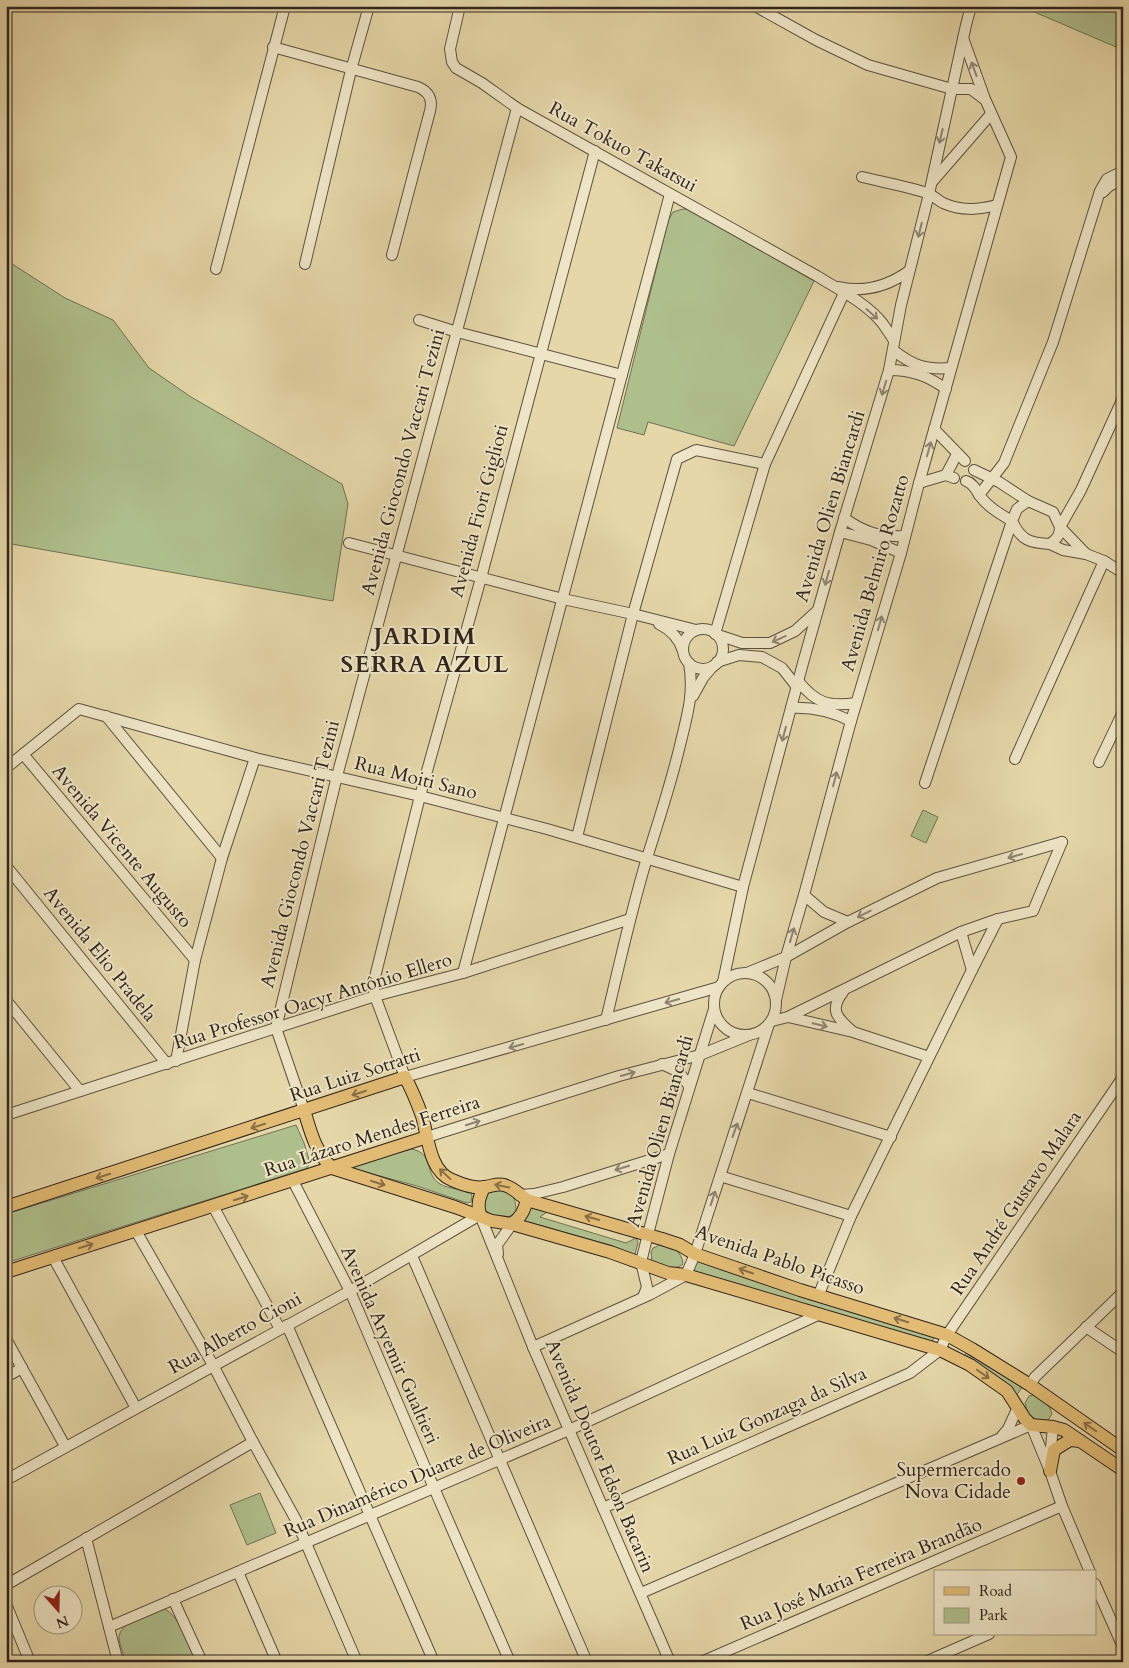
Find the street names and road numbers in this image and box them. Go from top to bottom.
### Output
street label: Rua Tokuo Takatsui [544,95,702,199]
street label: Avenida Giocondo Vaccari Tezini [355,326,451,598]
street label: Avenida Olien Biancardi [788,407,872,605]
street label: Avenida Fiori Giglioti [443,422,515,600]
street label: Avenida Belmiro Rozatto [834,471,916,675]
street label: Avenida Giocondo Vaccari Tezini [254,718,346,990]
street label: Rua Moiti Sano [352,750,480,806]
street label: Avenida Vicente Augusto [46,759,198,933]
street label: Avenida Elio Pradela [37,881,163,1027]
street label: Rua Professor Oacyr Antônio Ellero [171,946,455,1056]
street label: Avenida Olien Biancardi [620,1032,700,1230]
street label: Rua Luiz Sotratti [286,1042,424,1108]
street label: Rua Lázaro Mendes Ferreira [261,1089,483,1183]
street label: Rua André Gustavo Malara [944,1106,1088,1300]
street label: Avenida Pablo Picasso [692,1219,868,1301]
street label: Avenida Aryemir Gualtieri [334,1242,446,1448]
street label: Rua Alberto Cioni [164,1286,306,1380]
street label: Avenida Doutor Edson Bacarin [539,1335,661,1577]
street label: Rua Luiz Gonzaga da Silva [663,1360,871,1472]
street label: Rua Dinamérico Duarte de Oliveira [280,1408,554,1544]
street label: Rua José Maria Ferreira Brandão [736,1511,986,1637]

